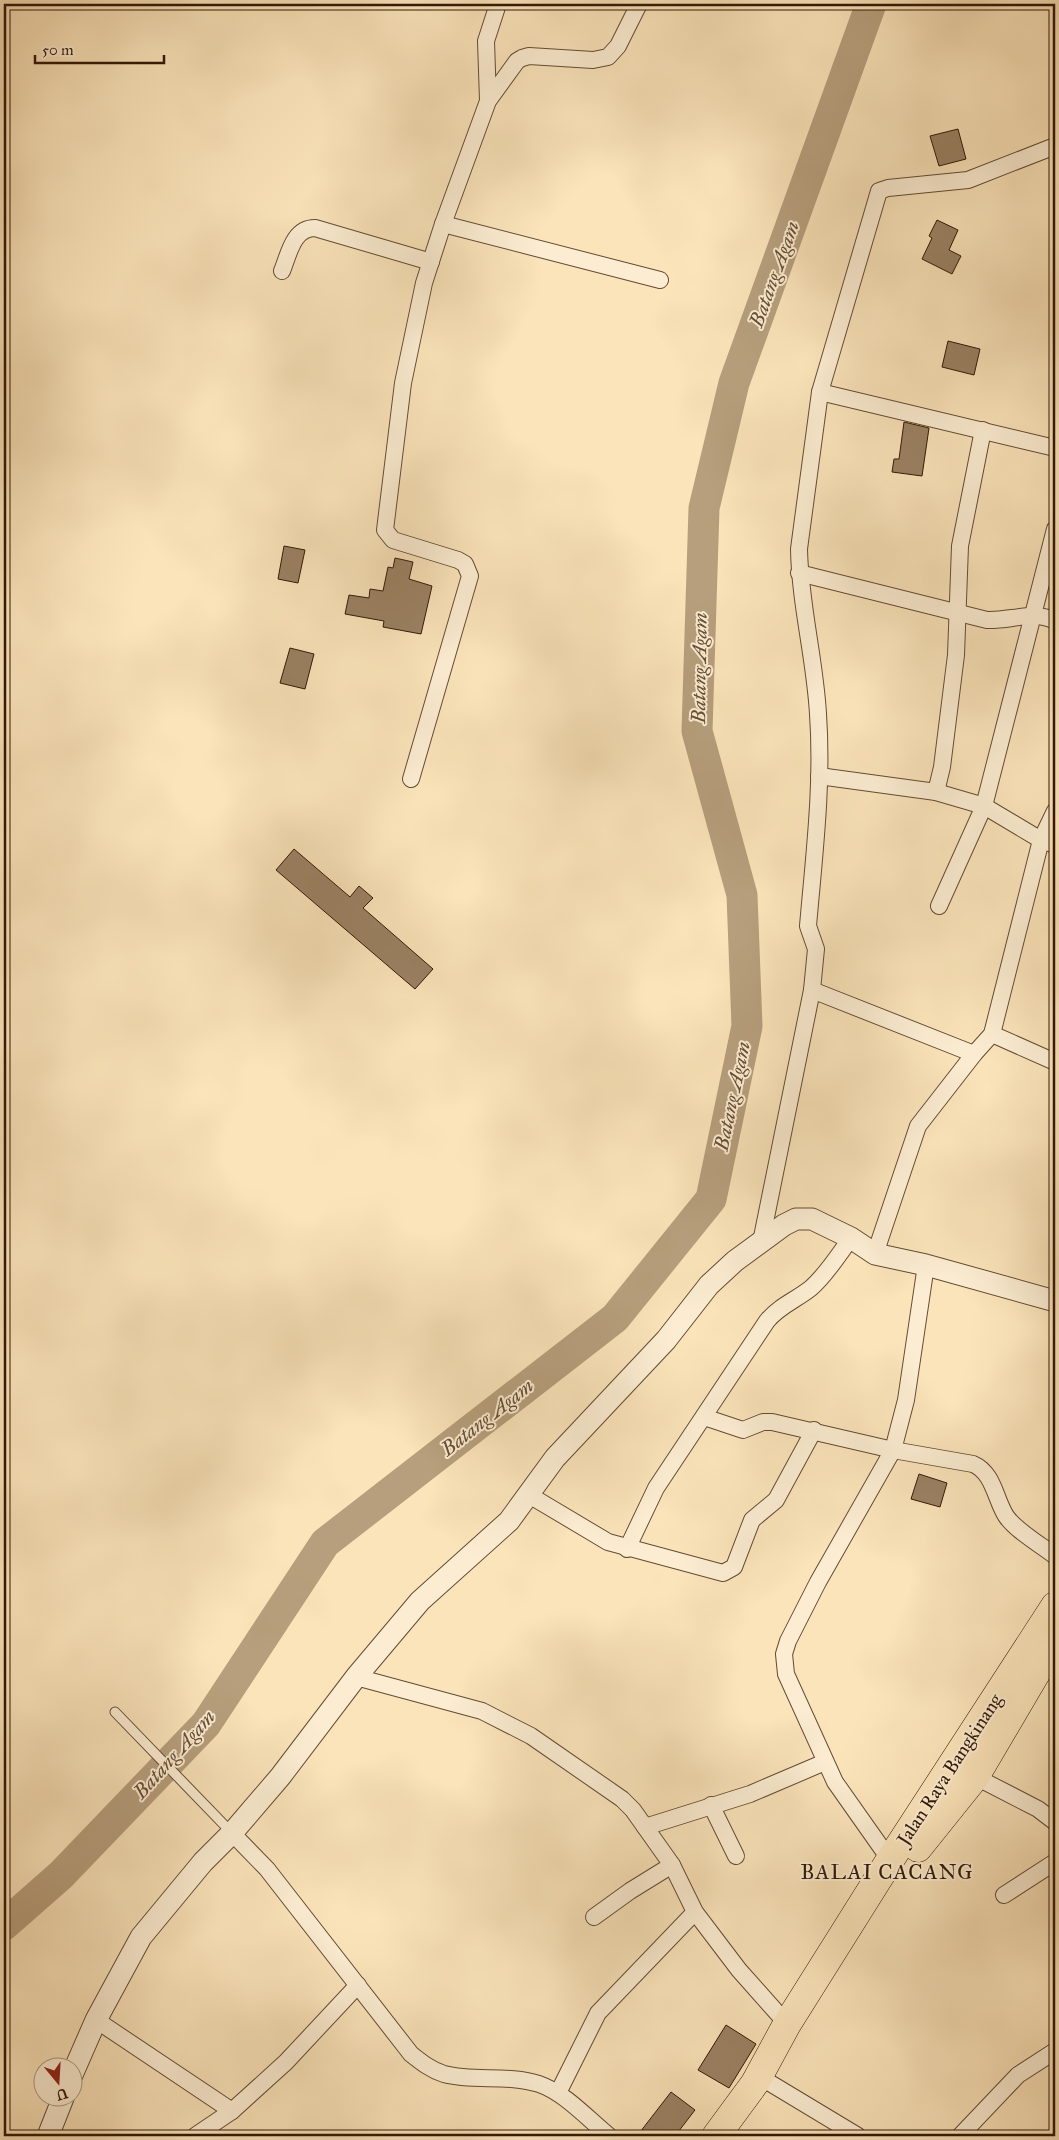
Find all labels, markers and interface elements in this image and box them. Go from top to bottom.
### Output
scale bar [35,32,164,64]
text: 50 m [42,41,74,59]
water label: Batang Agam [743,218,804,331]
water label: Batang Agam [686,612,712,725]
water label: Batang Agam [709,1039,755,1154]
water label: Batang Agam [435,1373,538,1461]
street label: Jalan Raya Bangkinang [891,1689,1008,1852]
water label: Batang Agam [127,1705,220,1804]
district label: BALAI CACANG [800,1859,974,1885]
north arrow [32,2058,82,2108]
text: U [53,2084,70,2104]

